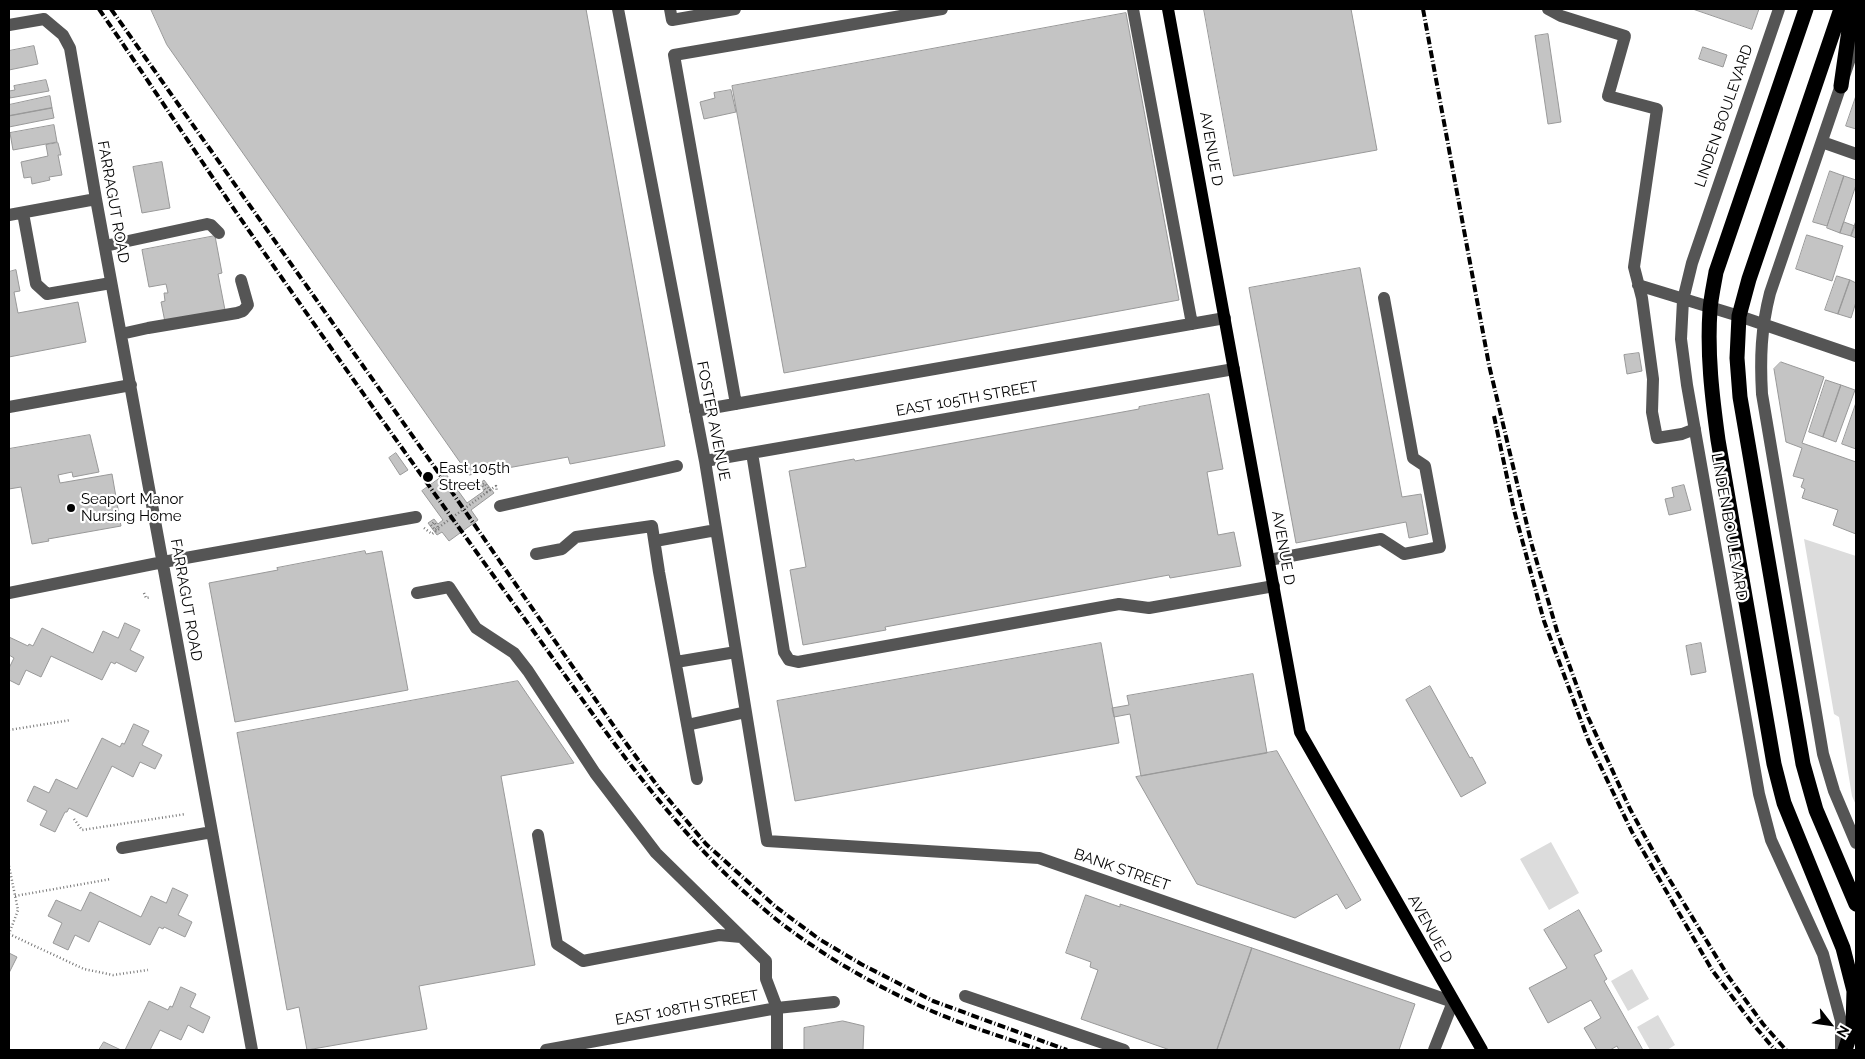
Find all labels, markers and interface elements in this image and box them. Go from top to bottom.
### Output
street label: LINDEN BOULEVARD [1691,42,1757,190]
street label: AVENUE D [1196,110,1226,188]
street label: FARRAGUT ROAD [93,139,133,265]
street label: FOSTER AVENUE [693,360,733,482]
street label: EAST 105TH STREET [895,378,1039,420]
street label: LINDEN BOULEVARD [1707,452,1751,602]
place label: East 105th Street [439,459,510,494]
marker: East 105th Street [421,470,435,484]
place label: Seaport Manor Nursing Home [81,490,184,525]
marker: Seaport Manor Nursing Home [65,502,77,514]
street label: AVENUE D [1268,509,1298,587]
street label: FARRAGUT ROAD [166,537,206,663]
street label: BANK STREET [1072,845,1172,895]
street label: AVENUE D [1404,892,1456,966]
street label: EAST 108TH STREET [614,987,760,1029]
north arrow [1805,999,1855,1049]
text: N [1833,1023,1853,1040]

